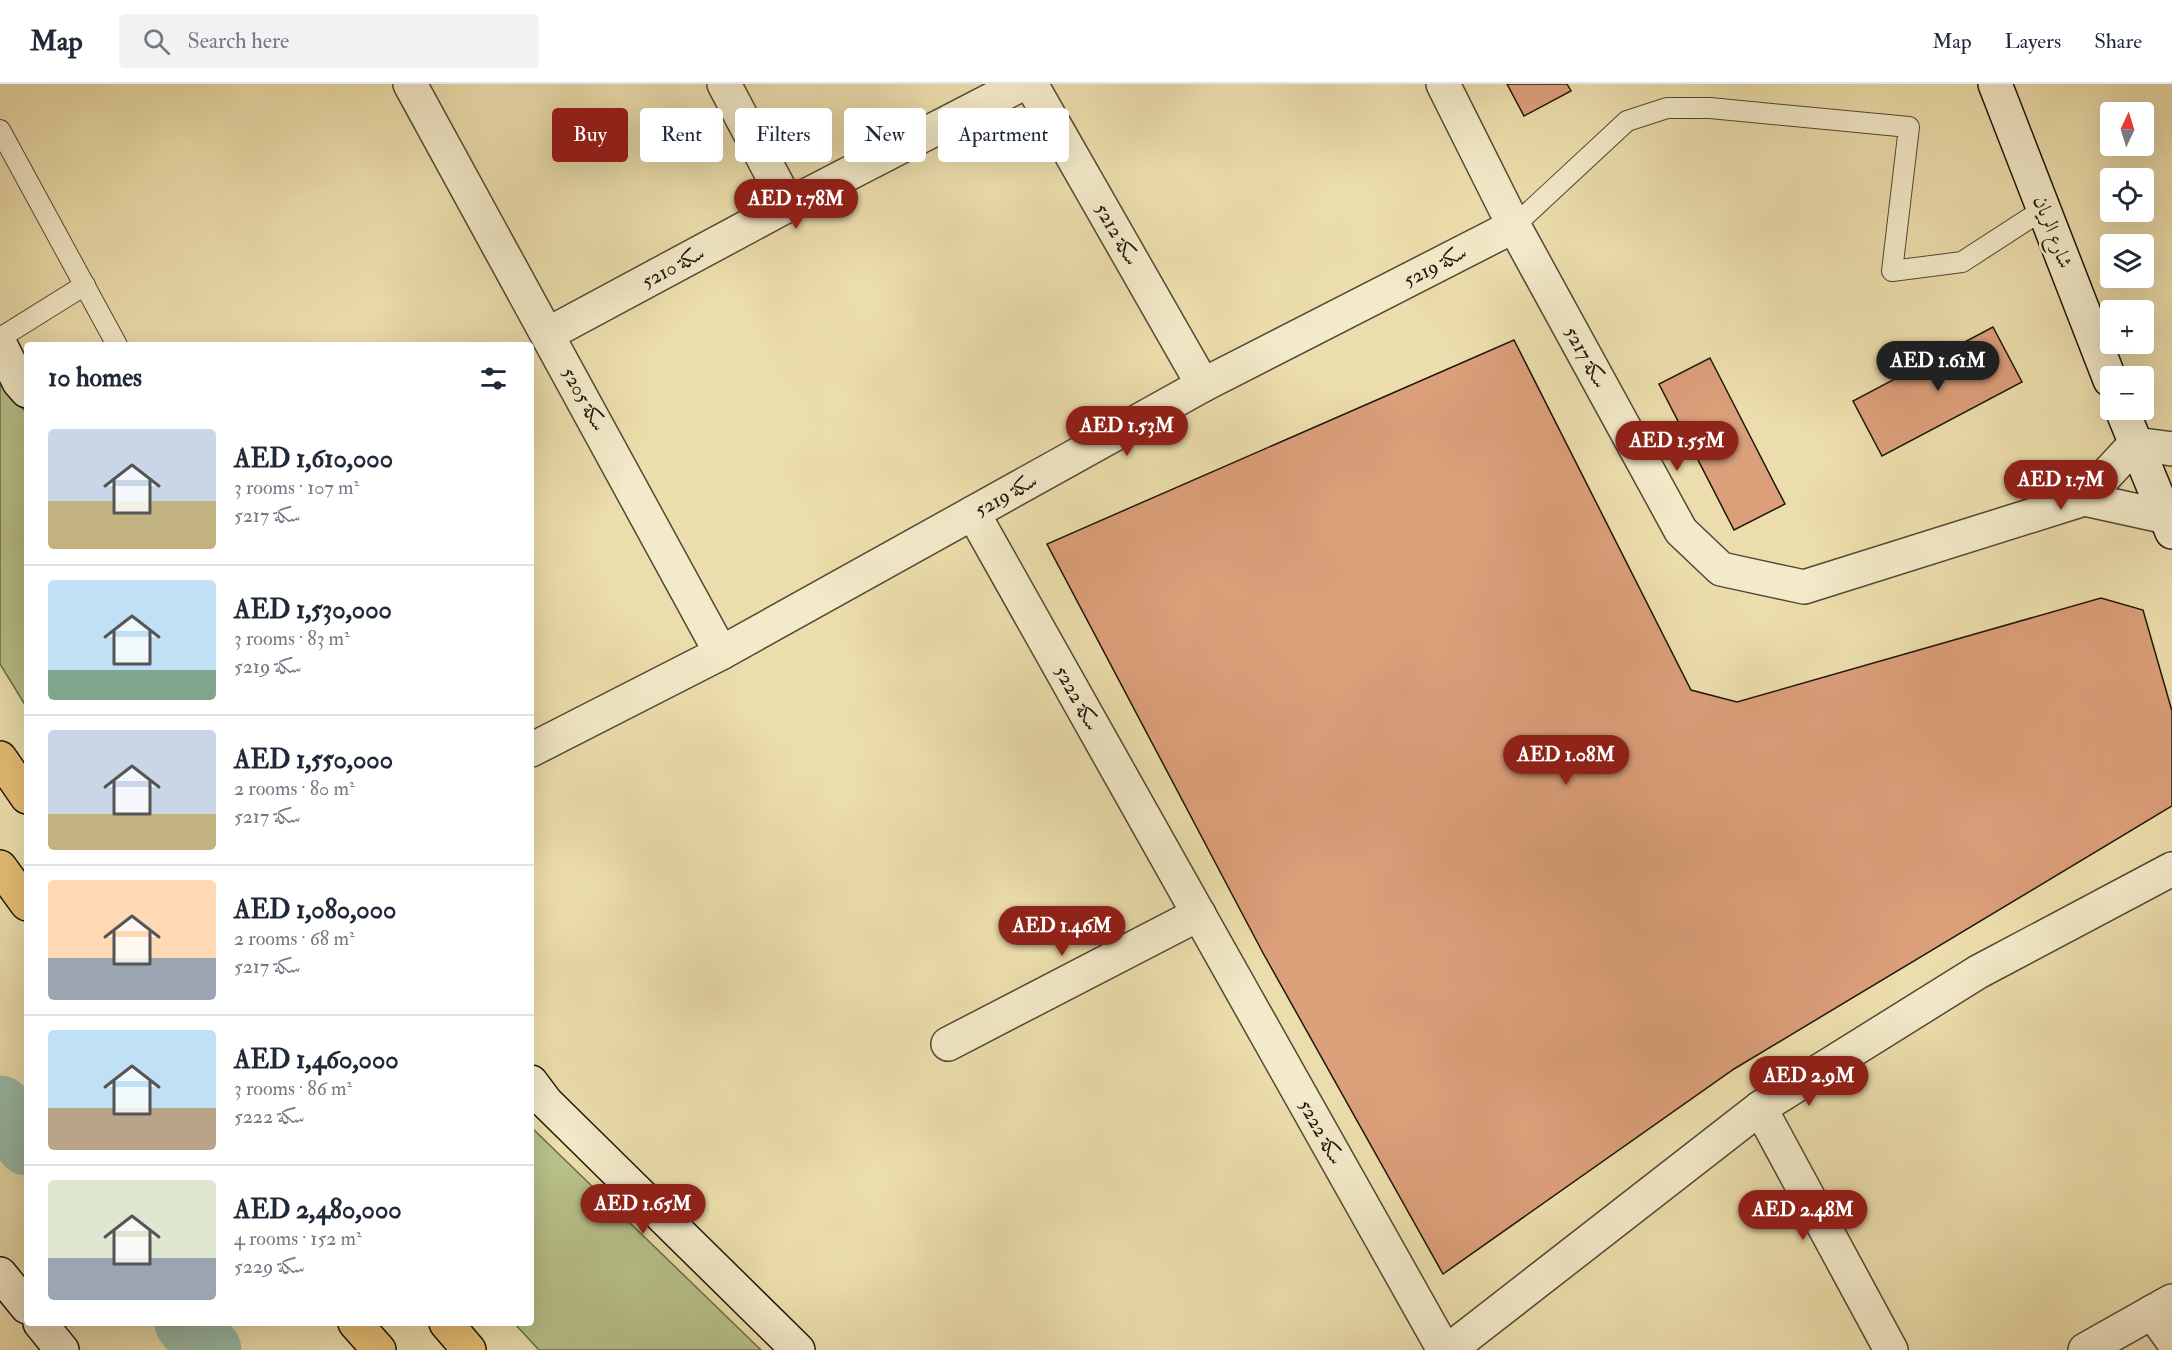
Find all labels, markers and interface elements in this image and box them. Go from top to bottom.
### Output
search box [119,14,539,68]
text: Map [30,24,83,59]
icon: search [140,25,173,58]
text: Search here [188,27,289,55]
text: Map [1932,28,1972,55]
text: Layers [2005,28,2061,55]
text: Share [2094,28,2142,55]
north arrow [2100,102,2154,156]
map controls [2100,102,2154,420]
chip: Buy [552,108,628,162]
chip: Rent [640,108,723,162]
chip: Filters [735,108,832,162]
chip: New [844,108,926,162]
chip: Apartment [938,108,1069,162]
button: locate [2100,168,2154,222]
pin: AED 1.78M [727,179,865,230]
text: AED 1.78M [748,186,844,211]
street label: شارع الريان [2023,192,2078,274]
street label: سكة 5212 [1089,198,1145,270]
button: layers [2100,234,2154,288]
street label: سكة 5219 [1399,239,1471,293]
street label: سكة 5210 [637,240,709,294]
button: + [2100,300,2154,354]
street label: سكة 5217 [1559,322,1613,392]
pin: AED 1.61M [1869,341,2007,392]
text: AED 1.61M [1890,348,1986,373]
text: 10 homes [48,362,142,394]
icon: filters [477,362,510,395]
street label: سكة 5205 [556,363,612,435]
button: − [2100,366,2154,420]
pin: AED 1.53M [1058,406,1196,457]
text: AED 1.53M [1080,413,1174,438]
pin: AED 1.55M [1608,421,1746,472]
text: AED 1.55M [1629,428,1725,453]
text: AED 1,610,000 [234,443,393,475]
icon: home [96,453,168,525]
pin: AED 1.7M [1999,460,2123,511]
text: AED 1.7M [2018,467,2104,492]
street label: سكة 5219 [970,468,1042,522]
text: 3 rooms · 107 m² [234,475,359,500]
text: سكة 5217 [234,503,301,528]
text: AED 1,530,000 [234,594,392,626]
icon: home [96,604,168,676]
text: 3 rooms · 83 m² [234,626,350,651]
text: سكة 5219 [234,654,302,679]
street label: سكة 5222 [1049,661,1105,735]
pin: AED 1.08M [1497,735,1635,786]
text: AED 1.08M [1517,742,1615,767]
text: AED 1,550,000 [234,744,393,776]
icon: home [96,754,168,826]
text: 2 rooms · 80 m² [234,776,355,801]
text: سكة 5217 [234,804,301,829]
text: AED 1,080,000 [234,894,396,926]
icon: home [96,904,168,976]
pin: AED 1.46M [993,906,1131,957]
text: AED 1.46M [1012,913,1112,938]
text: 2 rooms · 68 m² [234,926,355,951]
text: سكة 5217 [234,954,301,979]
text: AED 1,460,000 [234,1044,399,1076]
icon: home [96,1054,168,1126]
pin: AED 2.9M [1747,1056,1871,1107]
text: AED 2.9M [1763,1063,1855,1088]
text: 3 rooms · 86 m² [234,1076,352,1101]
street label: سكة 5222 [1293,1095,1349,1169]
text: سكة 5222 [234,1104,305,1129]
pin: AED 1.65M [574,1184,712,1235]
pin: AED 2.48M [1734,1190,1872,1241]
text: AED 1.65M [595,1191,691,1216]
text: AED 2,480,000 [234,1194,402,1226]
text: AED 2.48M [1752,1197,1854,1222]
icon: home [96,1204,168,1276]
text: 4 rooms · 152 m² [234,1226,362,1251]
text: سكة 5229 [234,1254,305,1279]

